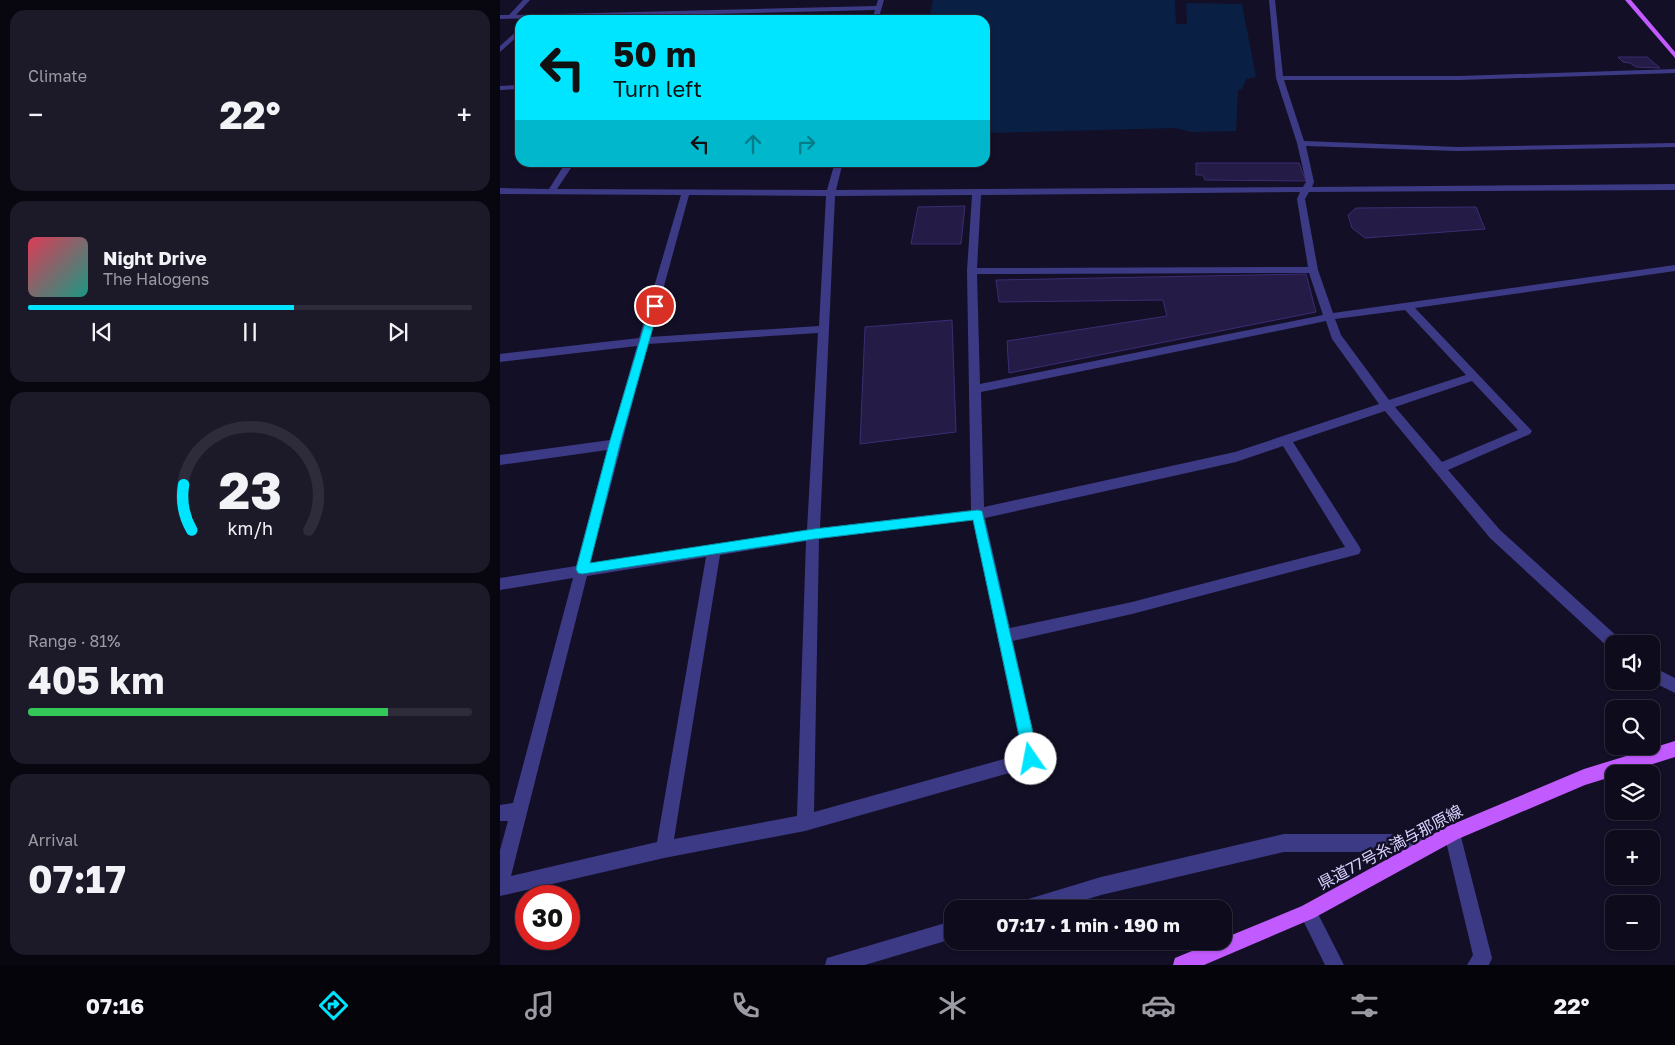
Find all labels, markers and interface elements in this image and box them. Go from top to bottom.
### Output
text: 50 m [613,33,696,75]
icon: left [530,35,595,100]
text: Climate [28,66,87,86]
text: Turn left [613,75,702,102]
text: 22° [219,92,281,137]
text: − [28,98,43,131]
text: + [457,98,472,131]
icon: left [686,130,714,158]
icon: ahead [739,130,767,158]
icon: right [792,130,820,158]
text: Night Drive [103,246,207,269]
text: The Halogens [103,269,209,289]
pin [634,285,676,327]
icon: arrive [641,292,669,320]
icon: previous [88,318,116,346]
icon: pause [236,318,264,346]
icon: next [384,318,412,346]
text: 23 [218,458,282,520]
text: km/h [227,517,273,539]
text: Range · 81% [28,631,120,651]
map controls [1605,635,1660,950]
button: sound [1605,635,1660,690]
text: 405 km [28,657,164,702]
button: search [1605,700,1660,755]
position arrow [1004,732,1056,784]
button: layers [1605,765,1660,820]
street label: 県道77号糸満与那原線 [1314,800,1466,894]
text: Arrival [28,830,78,850]
button: + [1605,830,1660,885]
text: 07:17 [28,856,126,901]
speed limit sign: 30 [515,885,580,950]
button: − [1605,895,1660,950]
text: 07:17 · 1 min · 190 m [996,913,1180,936]
icon: directions [316,988,351,1023]
icon: music [522,988,557,1023]
icon: phone [728,988,763,1023]
icon: climate [935,988,970,1023]
icon: car [1141,988,1176,1023]
icon: filters [1347,988,1382,1023]
text: 07:16 [86,992,144,1019]
text: 22° [1554,992,1589,1019]

